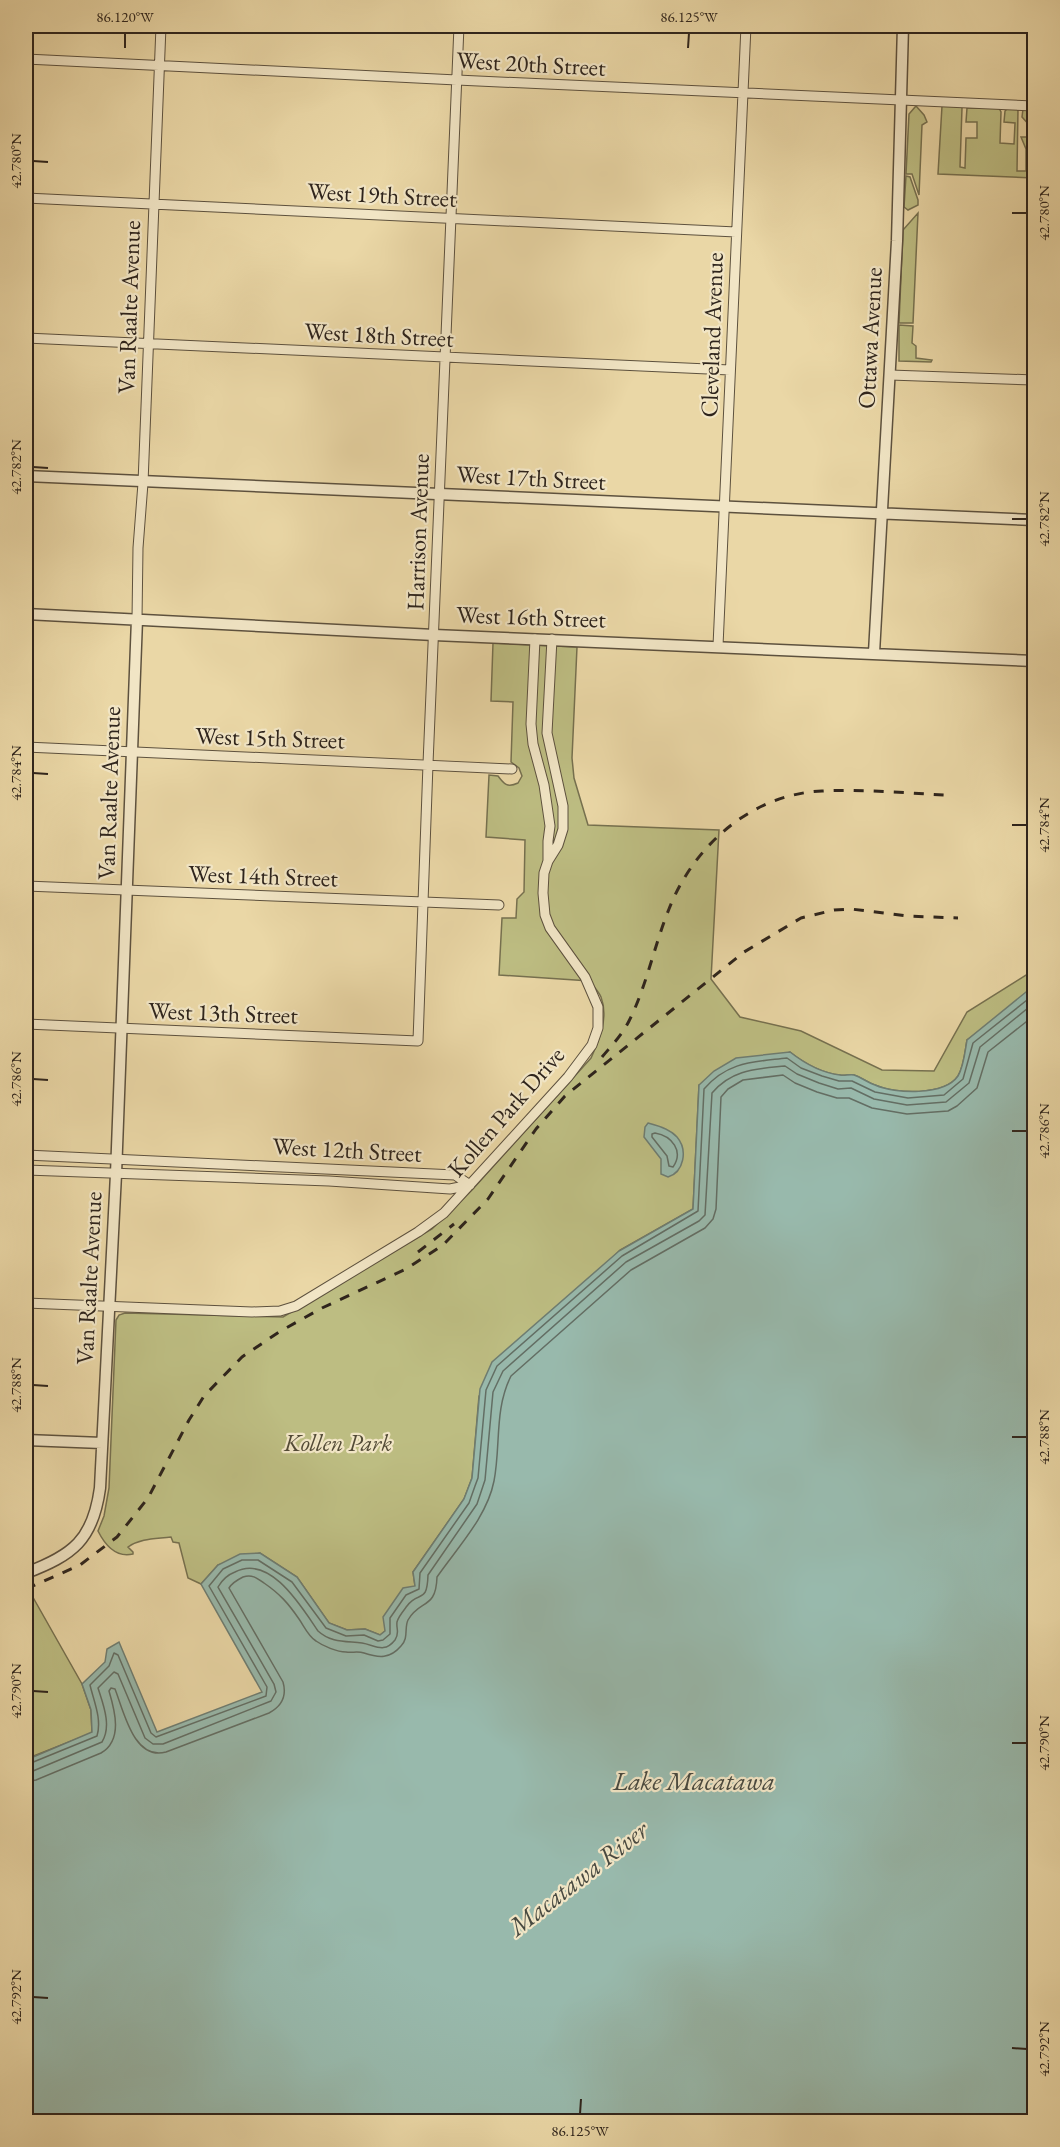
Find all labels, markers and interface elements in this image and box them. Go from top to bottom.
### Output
text: 86.120°W [96,7,154,26]
text: 86.125°W [660,7,718,26]
street label: West 20th Street [456,44,607,83]
text: 42.780°N [6,133,25,189]
street label: West 19th Street [307,175,458,214]
text: 42.780°N [1034,185,1053,241]
street label: Van Raalte Avenue [110,220,147,394]
street label: Cleveland Avenue [693,252,730,418]
street label: Ottawa Avenue [850,266,889,410]
street label: West 18th Street [304,315,455,354]
text: 42.782°N [6,439,25,495]
street label: Harrison Avenue [399,453,436,611]
street label: West 17th Street [456,458,607,497]
text: 42.782°N [1034,491,1053,547]
street label: West 16th Street [456,598,607,635]
street label: Van Raalte Avenue [90,706,127,880]
street label: West 15th Street [195,719,346,756]
text: 42.784°N [6,745,25,801]
text: 42.784°N [1034,797,1053,853]
street label: West 14th Street [188,857,339,894]
street label: West 13th Street [148,994,299,1031]
street label: Kollen Park Drive [440,1040,571,1183]
text: 42.786°N [6,1051,25,1107]
text: 42.786°N [1034,1103,1053,1159]
street label: West 12th Street [272,1130,423,1169]
street label: Van Raalte Avenue [68,1191,109,1365]
text: 42.788°N [6,1357,25,1413]
text: 42.788°N [1034,1409,1053,1465]
park label: Kollen Park [283,1427,392,1458]
text: 42.790°N [6,1663,25,1719]
text: 42.790°N [1034,1715,1053,1771]
water label: Lake Macatawa [612,1764,775,1798]
water label: Macatawa River [499,1812,656,1945]
text: 42.792°N [6,1969,25,2025]
text: 42.792°N [1034,2021,1053,2077]
text: 86.125°W [551,2121,609,2140]

